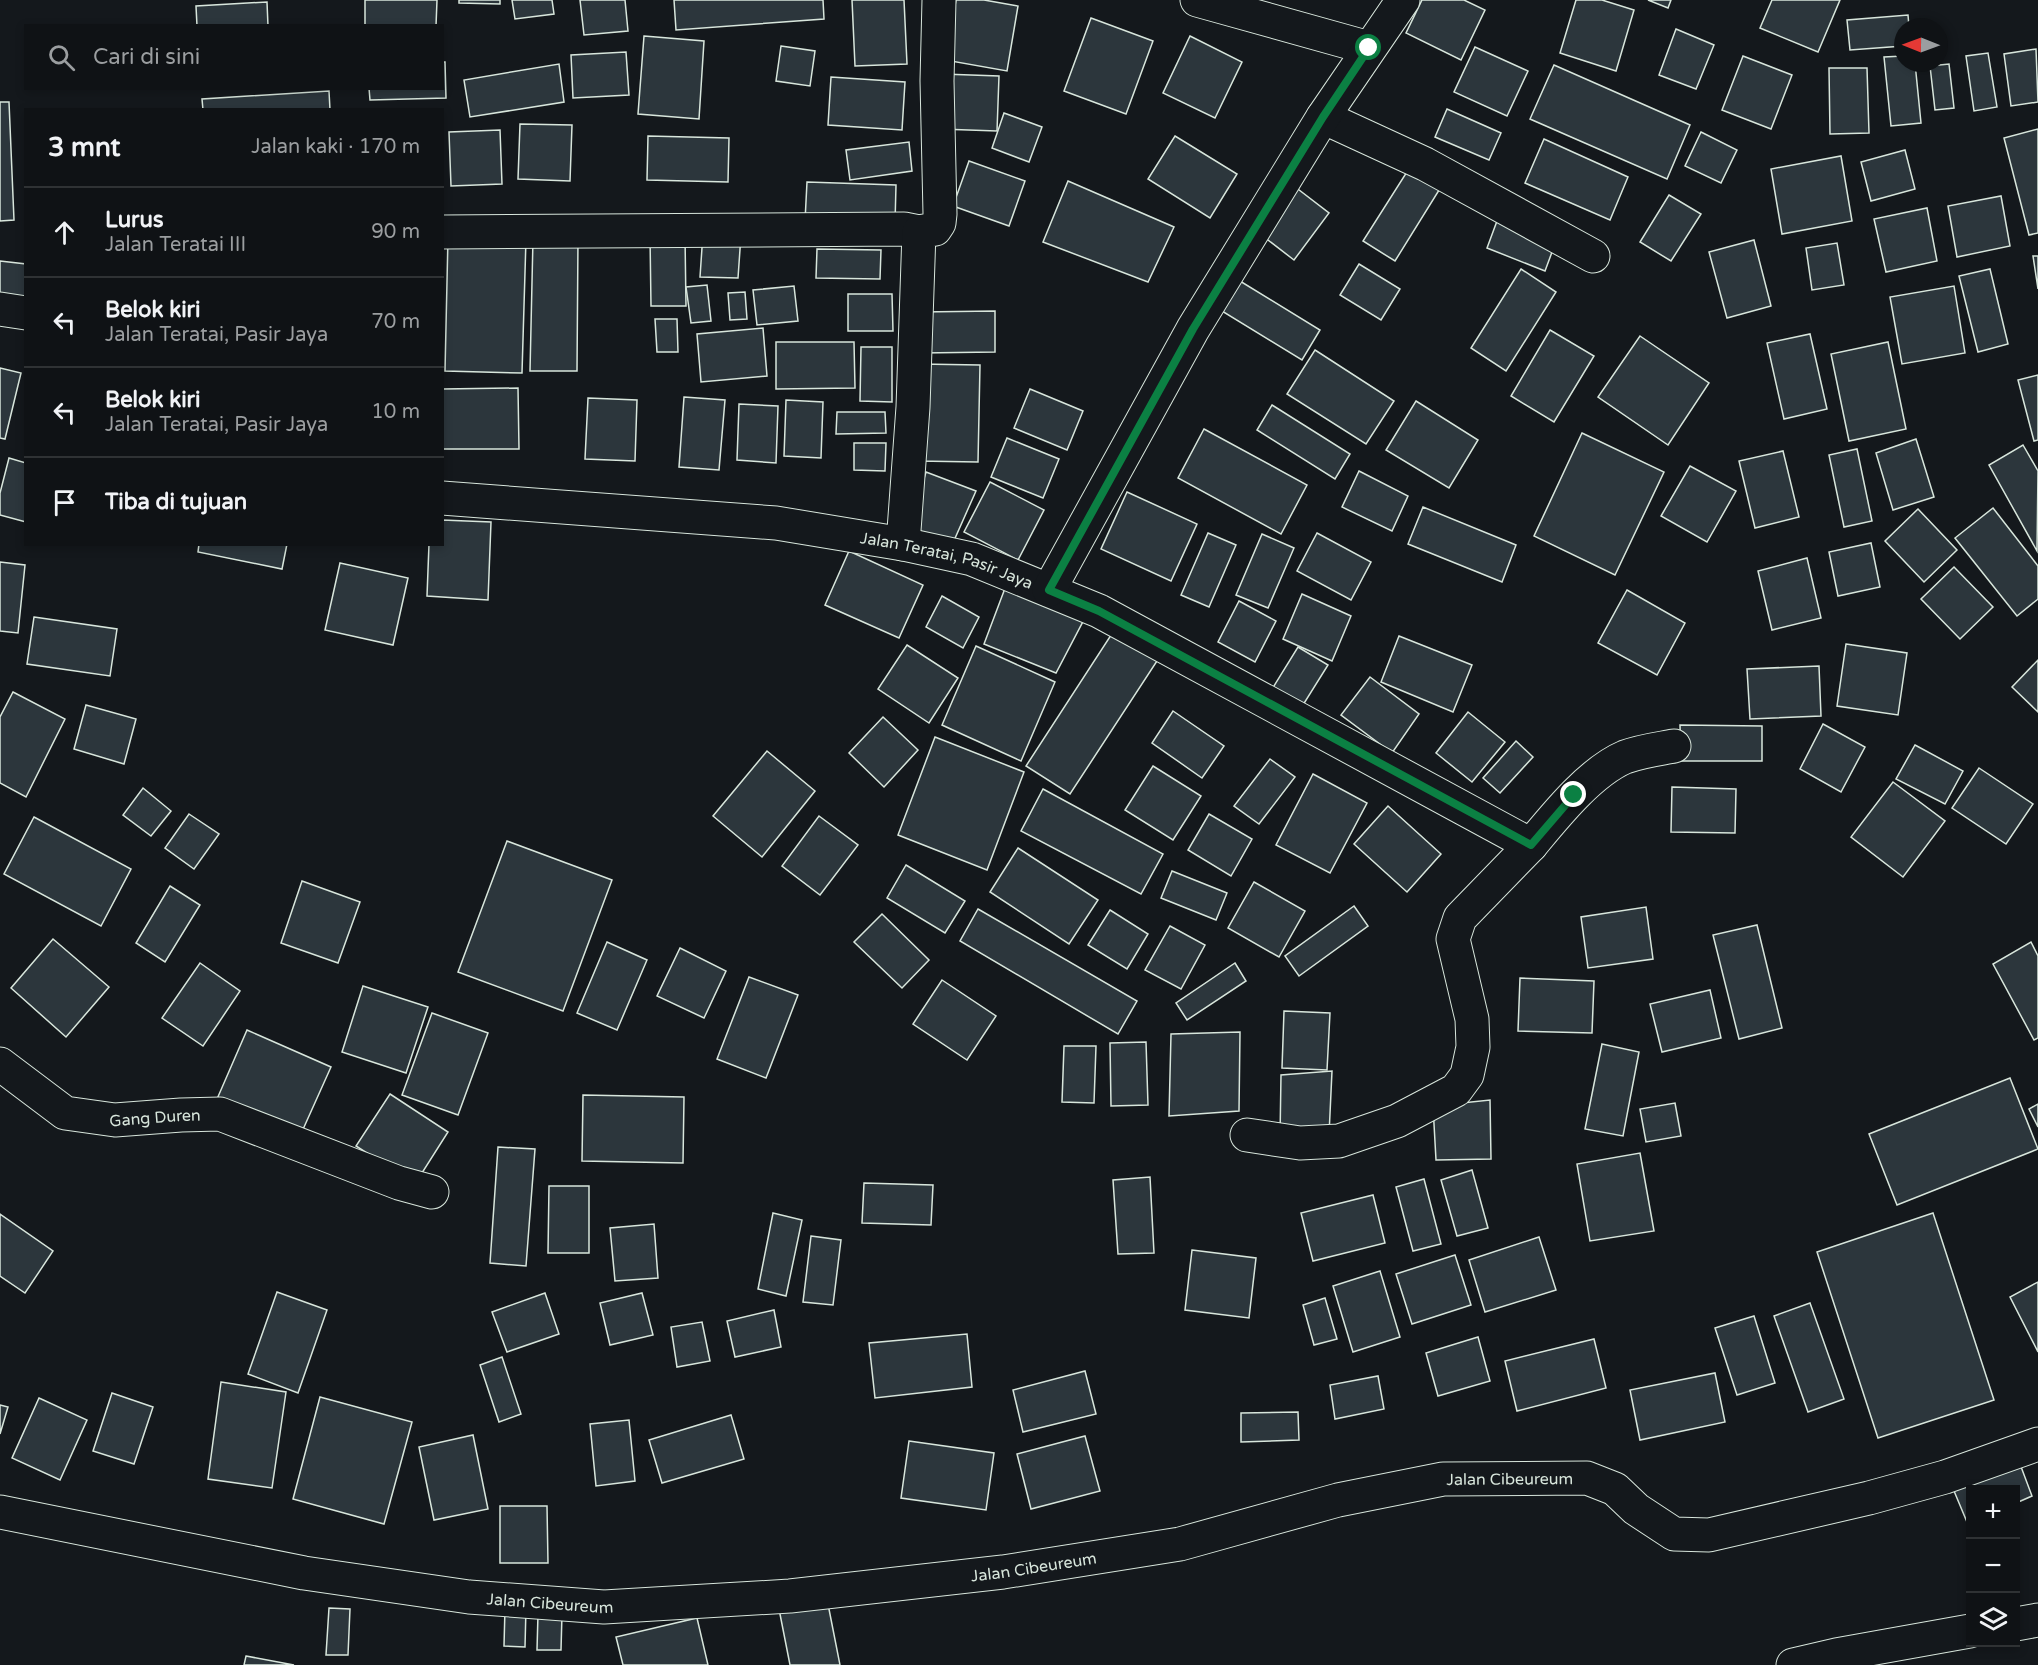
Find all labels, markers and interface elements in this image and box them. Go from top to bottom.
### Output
north arrow [1894,18,1948,72]
search box [24,24,444,90]
route start [1355,34,1381,60]
icon: search [45,41,78,74]
text: Cari di sini [93,44,200,70]
text: 3 mnt [48,132,120,163]
text: Jalan kaki · 170 m [251,135,420,159]
text: Lurus [105,207,163,233]
icon: ahead [48,216,81,249]
text: 90 m [371,220,420,244]
text: Jalan Teratai III [105,233,246,257]
text: Belok kiri [105,297,201,323]
icon: left [48,306,81,339]
text: 70 m [371,310,420,334]
text: Jalan Teratai, Pasir Jaya [105,323,328,347]
text: Belok kiri [105,387,201,413]
icon: left [48,396,81,429]
text: 10 m [371,400,420,424]
text: Jalan Teratai, Pasir Jaya [105,413,328,437]
icon: arrive [48,486,81,519]
text: Tiba di tujuan [105,489,247,515]
street label: Jalan Teratai, Pasir Jaya [859,528,1036,594]
route end [1560,781,1586,807]
street label: Gang Duren [109,1105,201,1131]
street label: Jalan Cibeureum [1446,1469,1573,1490]
map controls [1966,1485,2020,1647]
button: + [1966,1485,2020,1539]
button: − [1966,1539,2020,1593]
street label: Jalan Cibeureum [970,1548,1098,1587]
street label: Jalan Cibeureum [486,1589,614,1618]
button: layers [1966,1593,2020,1647]

